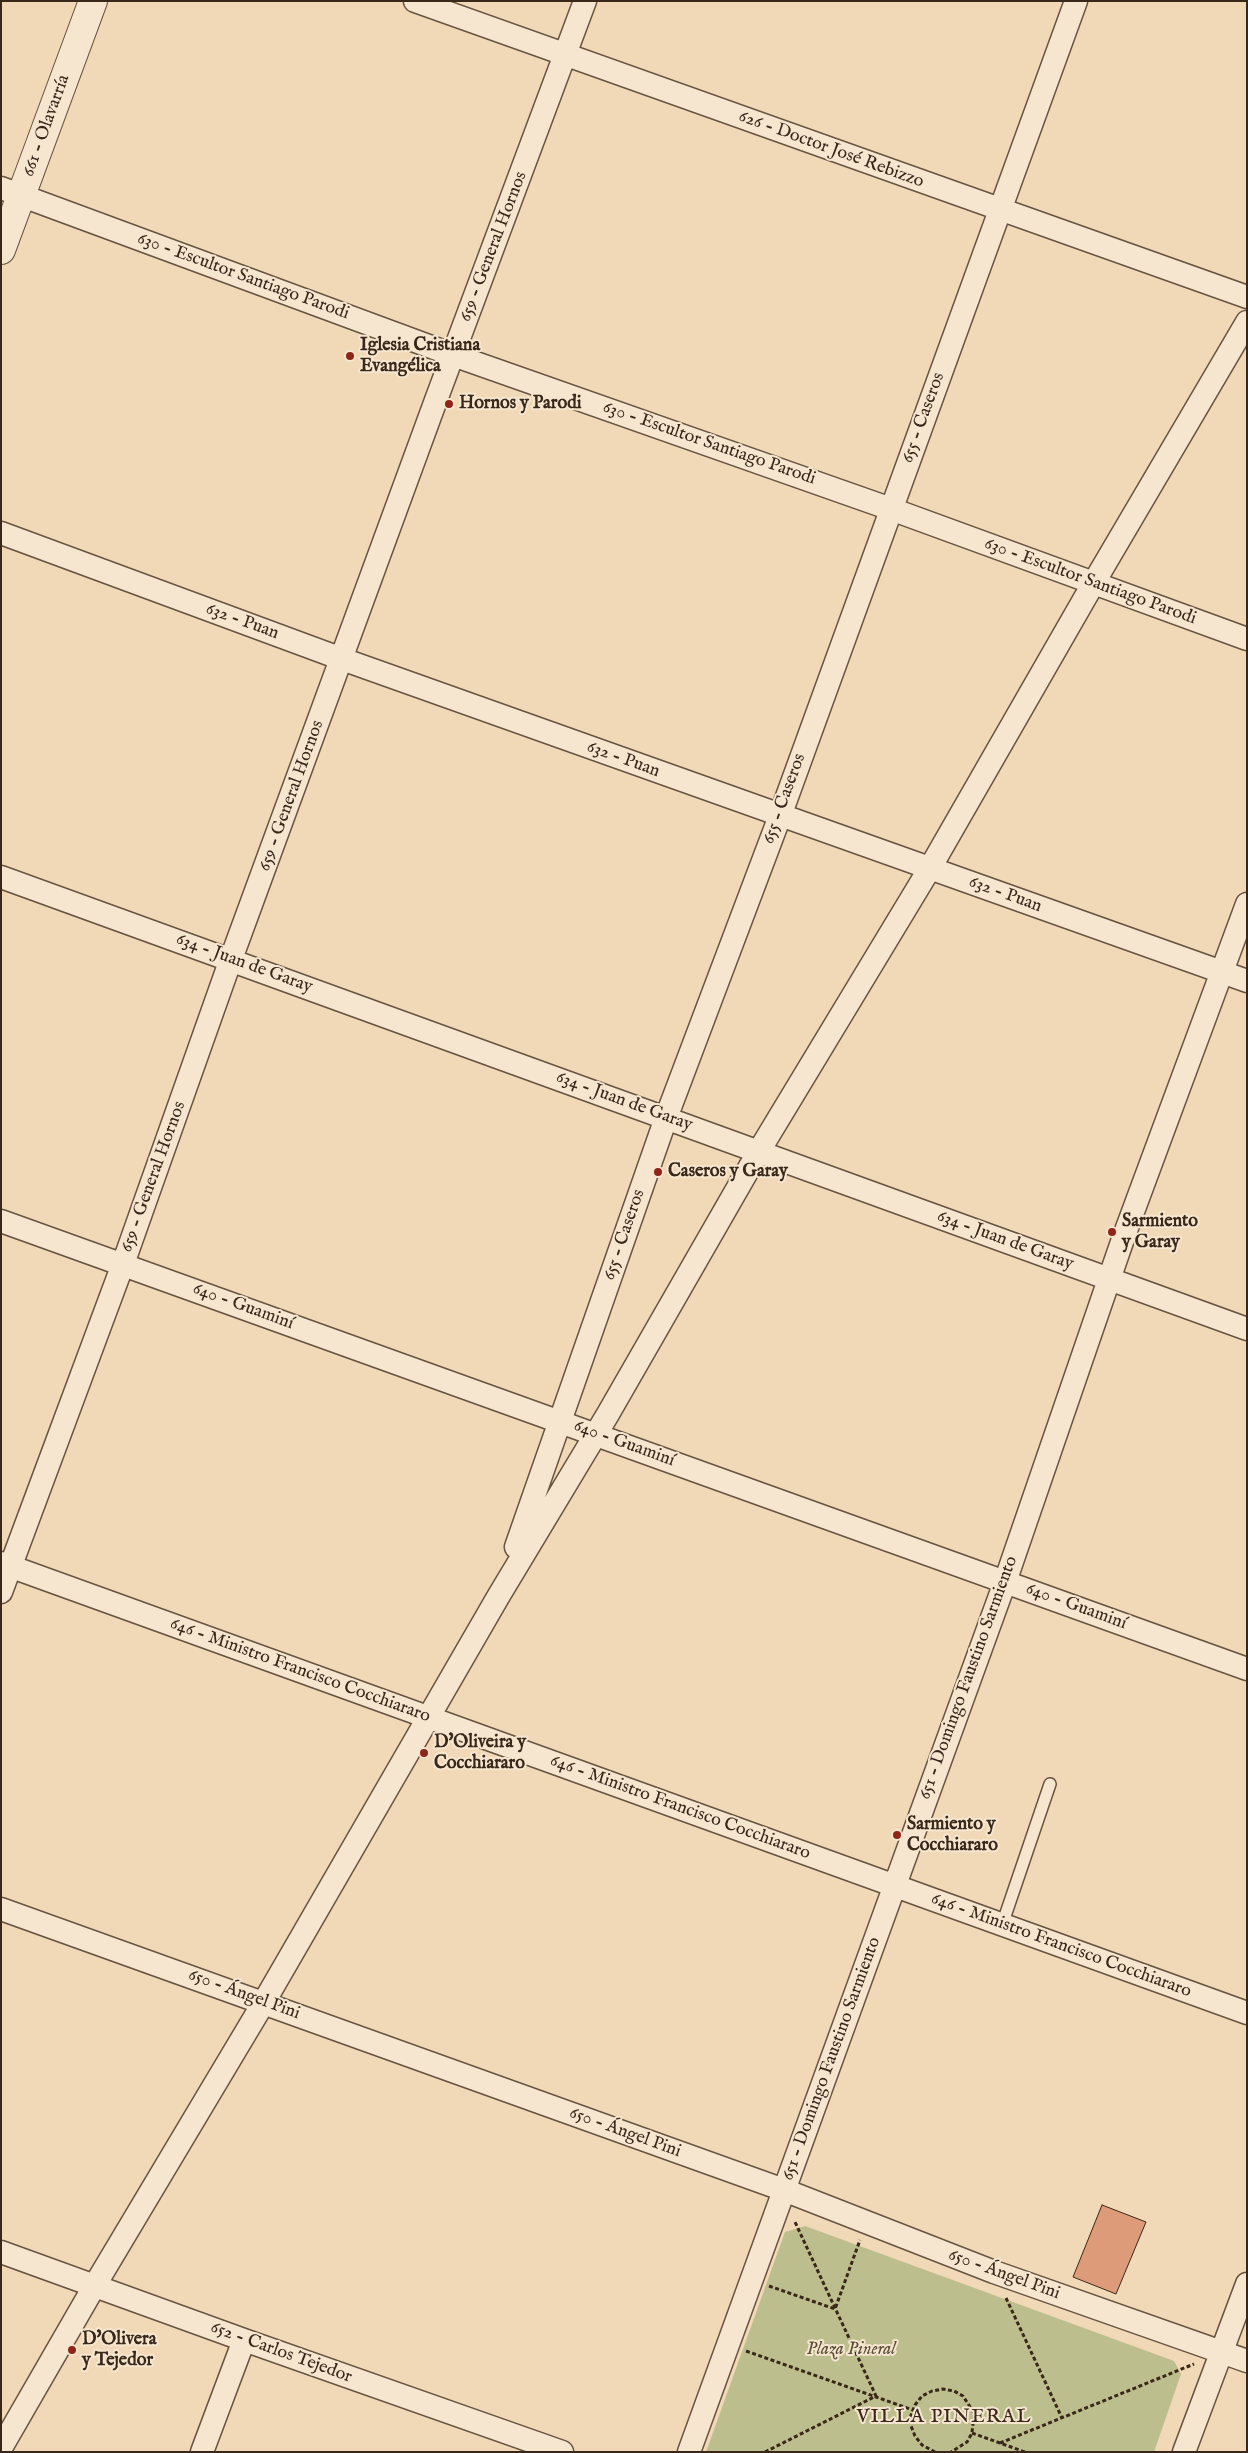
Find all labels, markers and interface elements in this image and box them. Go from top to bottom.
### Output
street label: 661 - Olavarría [19,72,75,180]
street label: 626 - Doctor José Rebizzo [735,106,927,194]
street label: 659 - General Hornos [455,169,533,325]
street label: 630 - Escultor Santiago Parodi [134,229,352,325]
place label: Iglesia Cristiana Evangélica [360,335,480,378]
marker: Iglesia Cristiana Evangélica [344,350,356,362]
street label: 655 - Caseros [898,370,950,466]
place label: Hornos y Parodi [459,393,582,415]
street label: 630 - Escultor Santiago Parodi [600,397,818,491]
marker: Hornos y Parodi [443,398,455,410]
street label: 630 - Escultor Santiago Parodi [981,534,1199,630]
street label: 632 - Puan [203,599,281,645]
street label: 659 - General Hornos [255,718,329,874]
street label: 632 - Puan [584,737,662,783]
street label: 655 - Caseros [759,751,811,847]
street label: 632 - Puan [966,872,1044,918]
street label: 634 - Juan de Garay [173,929,315,999]
street label: 634 - Juan de Garay [553,1067,695,1137]
street label: 659 - General Hornos [117,1099,191,1255]
place label: Caseros y Garay [668,1161,788,1183]
marker: Caseros y Garay [652,1166,664,1178]
street label: 655 - Caseros [599,1187,651,1283]
street label: 634 - Juan de Garay [934,1206,1076,1276]
place label: Sarmiento y Garay [1122,1211,1198,1254]
marker: Sarmiento y Garay [1106,1226,1118,1238]
street label: 640 - Guaminí [189,1279,297,1335]
street label: 640 - Guaminí [570,1416,678,1472]
street label: 651 - Domingo Faustino Sarmiento [915,1553,1023,1803]
street label: 640 - Guaminí [1022,1579,1130,1635]
street label: 646 - Ministro Francisco Cocchiararo [167,1614,433,1728]
place label: D'Oliveira y Cocchiararo [434,1732,526,1775]
marker: D'Oliveira y Cocchiararo [418,1747,430,1759]
street label: 646 - Ministro Francisco Cocchiararo [547,1751,813,1865]
place label: Sarmiento y Cocchiararo [907,1814,998,1856]
marker: Sarmiento y Cocchiararo [891,1829,903,1841]
street label: 646 - Ministro Francisco Cocchiararo [928,1889,1194,2003]
street label: 651 - Domingo Faustino Sarmiento [778,1934,886,2184]
street label: 650 - Ángel Pini [185,1965,303,2025]
street label: 650 - Ángel Pini [566,2103,684,2163]
street label: 650 - Ángel Pini [945,2245,1063,2305]
street label: 652 - Carlos Tejedor [207,2317,355,2389]
place label: D'Olivera y Tejedor [82,2329,156,2372]
park label: Plaza Pineral [806,2339,896,2361]
marker: D'Olivera y Tejedor [66,2344,78,2356]
district label: VILLA PINERAL [855,2406,1033,2430]

